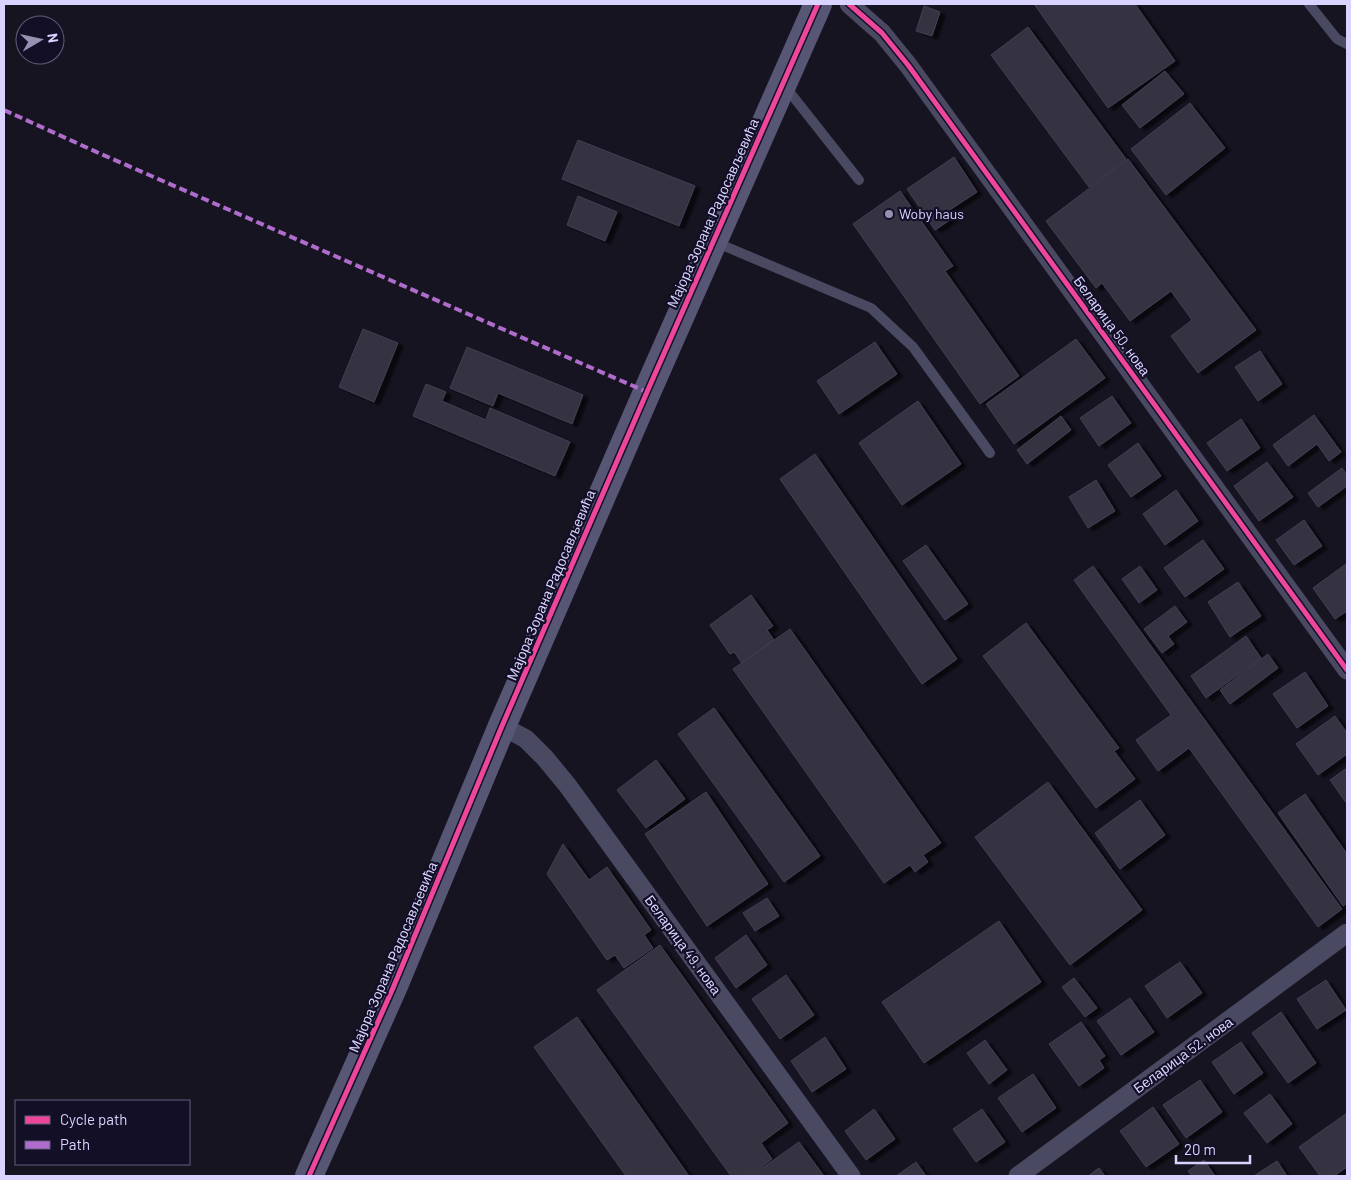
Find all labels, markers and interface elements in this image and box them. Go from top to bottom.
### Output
north arrow [15,15,65,65]
text: N [44,32,62,44]
street label: Мајора Зорана Радосављевића [663,115,762,310]
place label: Woby haus [899,205,964,222]
marker: Woby haus [883,208,895,220]
street label: Беларица 50. нова [1071,273,1154,379]
street label: Мајора Зорана Радосављевића [503,487,599,683]
street label: Мајора Зорана Радосављевића [345,859,441,1055]
street label: Беларица 49. нова [642,892,725,998]
street label: Беларица 52. нова [1130,1013,1236,1096]
legend [15,1100,190,1165]
text: Cycle path [60,1110,127,1128]
scale bar [1176,1132,1250,1164]
text: Path [60,1135,90,1153]
text: 20 m [1184,1140,1216,1158]

